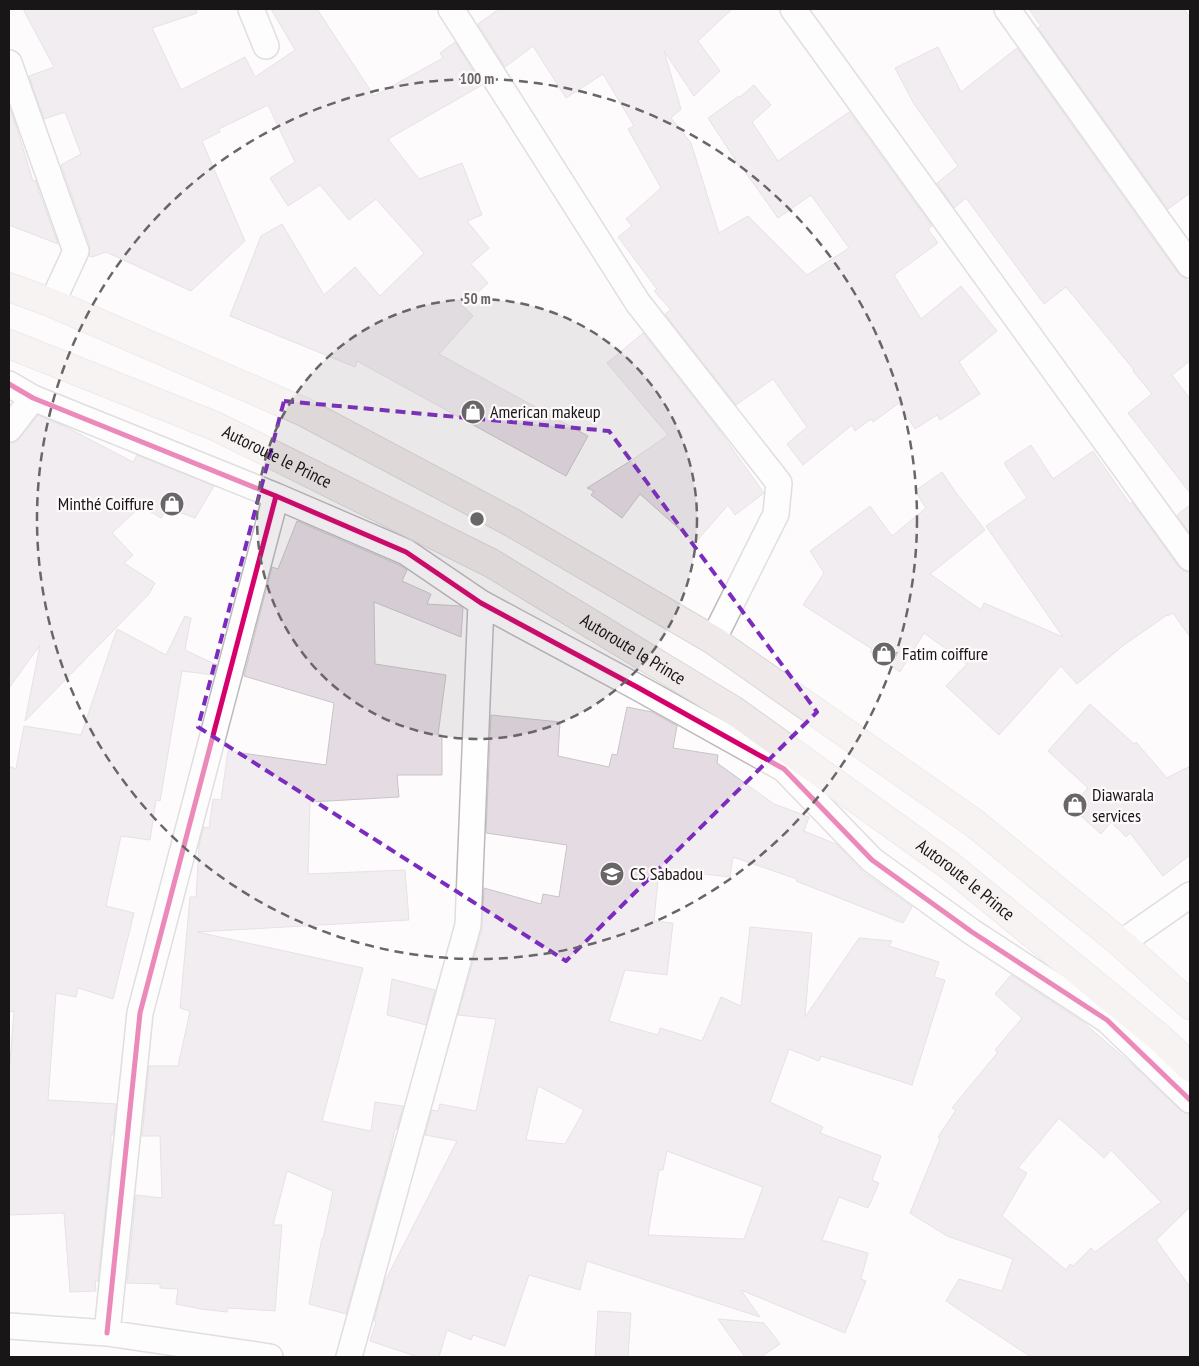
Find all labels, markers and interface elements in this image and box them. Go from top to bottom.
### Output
text: 100 m [460,69,494,88]
text: 50 m [463,289,491,308]
shop icon: American makeup [460,399,486,425]
place label: American makeup [490,400,601,423]
street label: Autoroute le Prince [219,420,336,493]
shop icon: Minthé Coiffure [159,491,185,517]
place label: Minthé Coiffure [58,492,154,515]
centre of rings [468,510,486,528]
street label: Autoroute le Prince [576,608,690,690]
shop icon: Fatim coiffure [871,641,897,667]
place label: Fatim coiffure [902,642,988,665]
place label: Diawarala services [1092,783,1154,827]
shop icon: Diawarala services [1062,792,1088,818]
street label: Autoroute le Prince [912,834,1020,925]
school or university icon: CS Sabadou [599,861,625,887]
place label: CS Sabadou [630,862,703,885]

